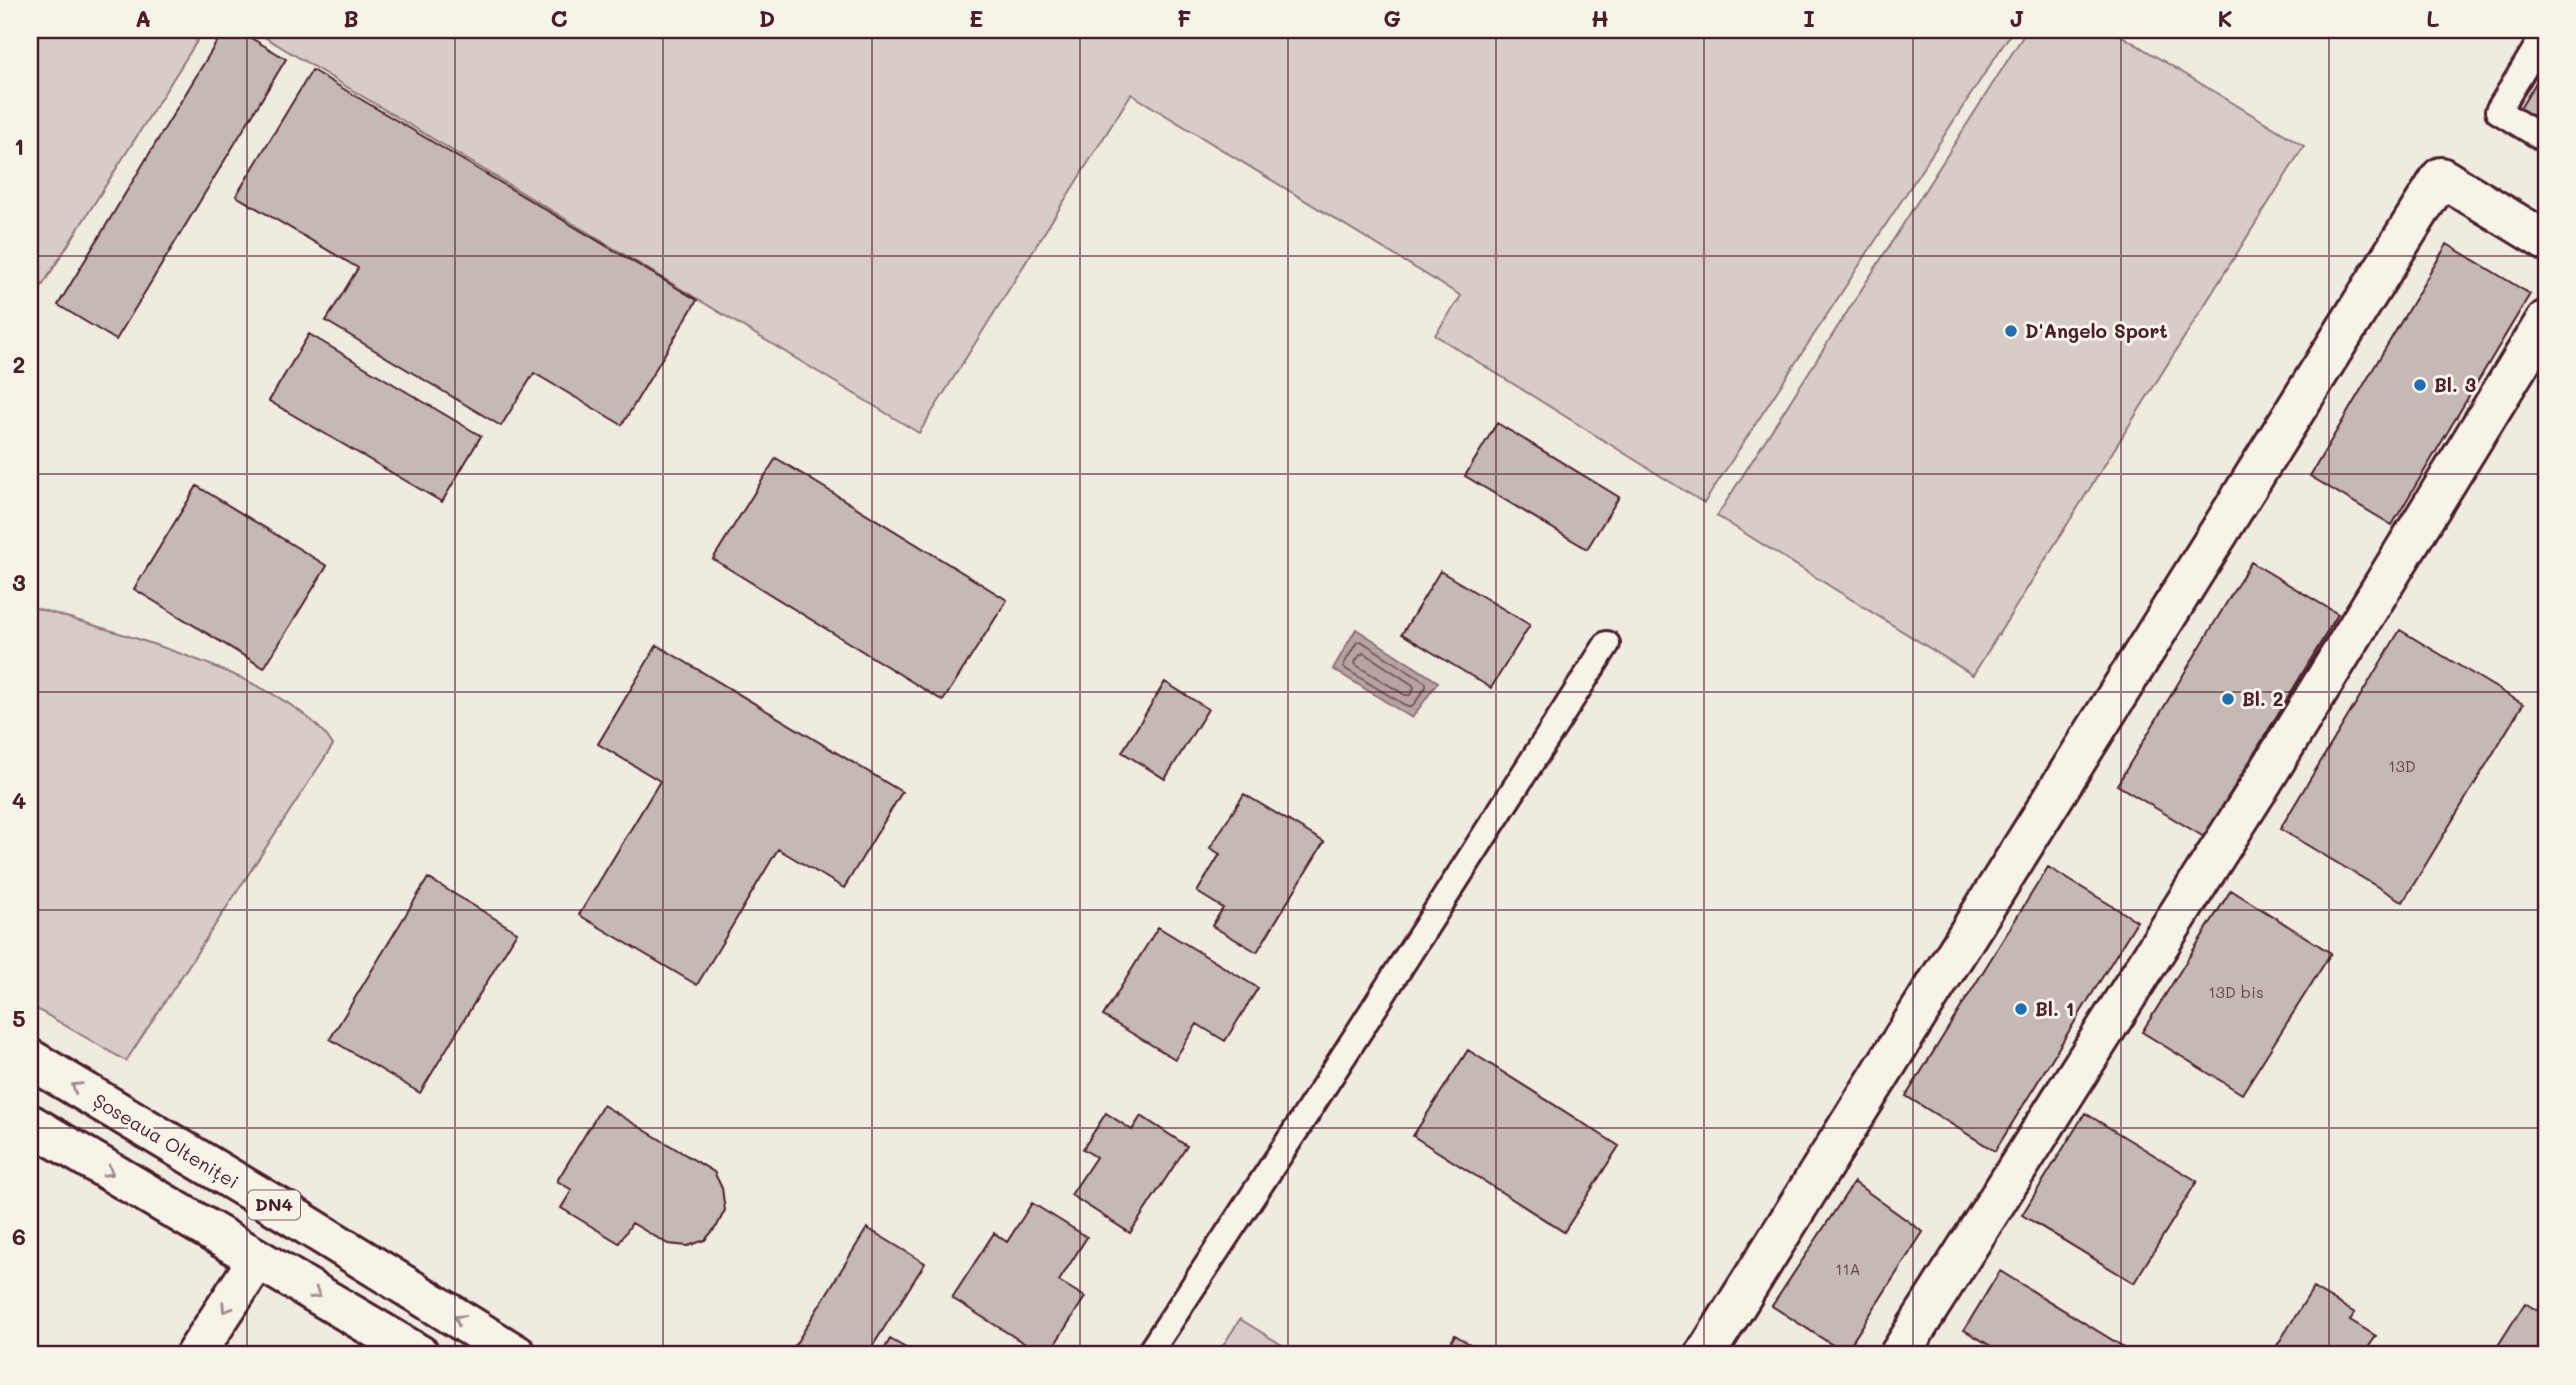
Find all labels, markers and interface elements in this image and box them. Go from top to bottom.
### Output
text: A [135,3,151,33]
text: B [343,3,359,33]
text: C [550,3,568,33]
text: D [759,3,775,33]
text: E [969,3,983,33]
text: F [1177,3,1191,33]
text: G [1383,3,1401,33]
text: H [1591,3,1609,33]
text: I [1803,3,1815,33]
text: J [2009,3,2025,33]
text: K [2217,3,2233,33]
text: L [2426,3,2440,33]
text: 1 [14,131,24,161]
place label: D'Angelo Sport [2025,318,2168,343]
marker: D'Angelo Sport [2003,323,2019,339]
text: 2 [13,349,25,379]
place label: Bl. 3 [2434,372,2476,397]
marker: Bl. 3 [2412,377,2428,393]
text: 3 [12,567,26,597]
place label: Bl. 2 [2242,686,2283,711]
marker: Bl. 2 [2220,691,2236,707]
house number: 13D [2388,755,2416,776]
text: 4 [12,785,26,815]
house number: 13D bis [2208,981,2264,1002]
place label: Bl. 1 [2035,996,2074,1021]
marker: Bl. 1 [2013,1001,2029,1017]
text: 5 [12,1003,26,1033]
one-way arrow [71,1082,84,1095]
street label: Șoseaua Olteniței [88,1087,244,1195]
one-way arrow [102,1163,115,1176]
road number: DN4 [248,1190,300,1220]
text: 6 [12,1221,26,1251]
house number: 11A [1835,1258,1861,1279]
one-way arrow [309,1286,322,1299]
one-way arrow [222,1300,235,1313]
one-way arrow [454,1315,467,1328]

